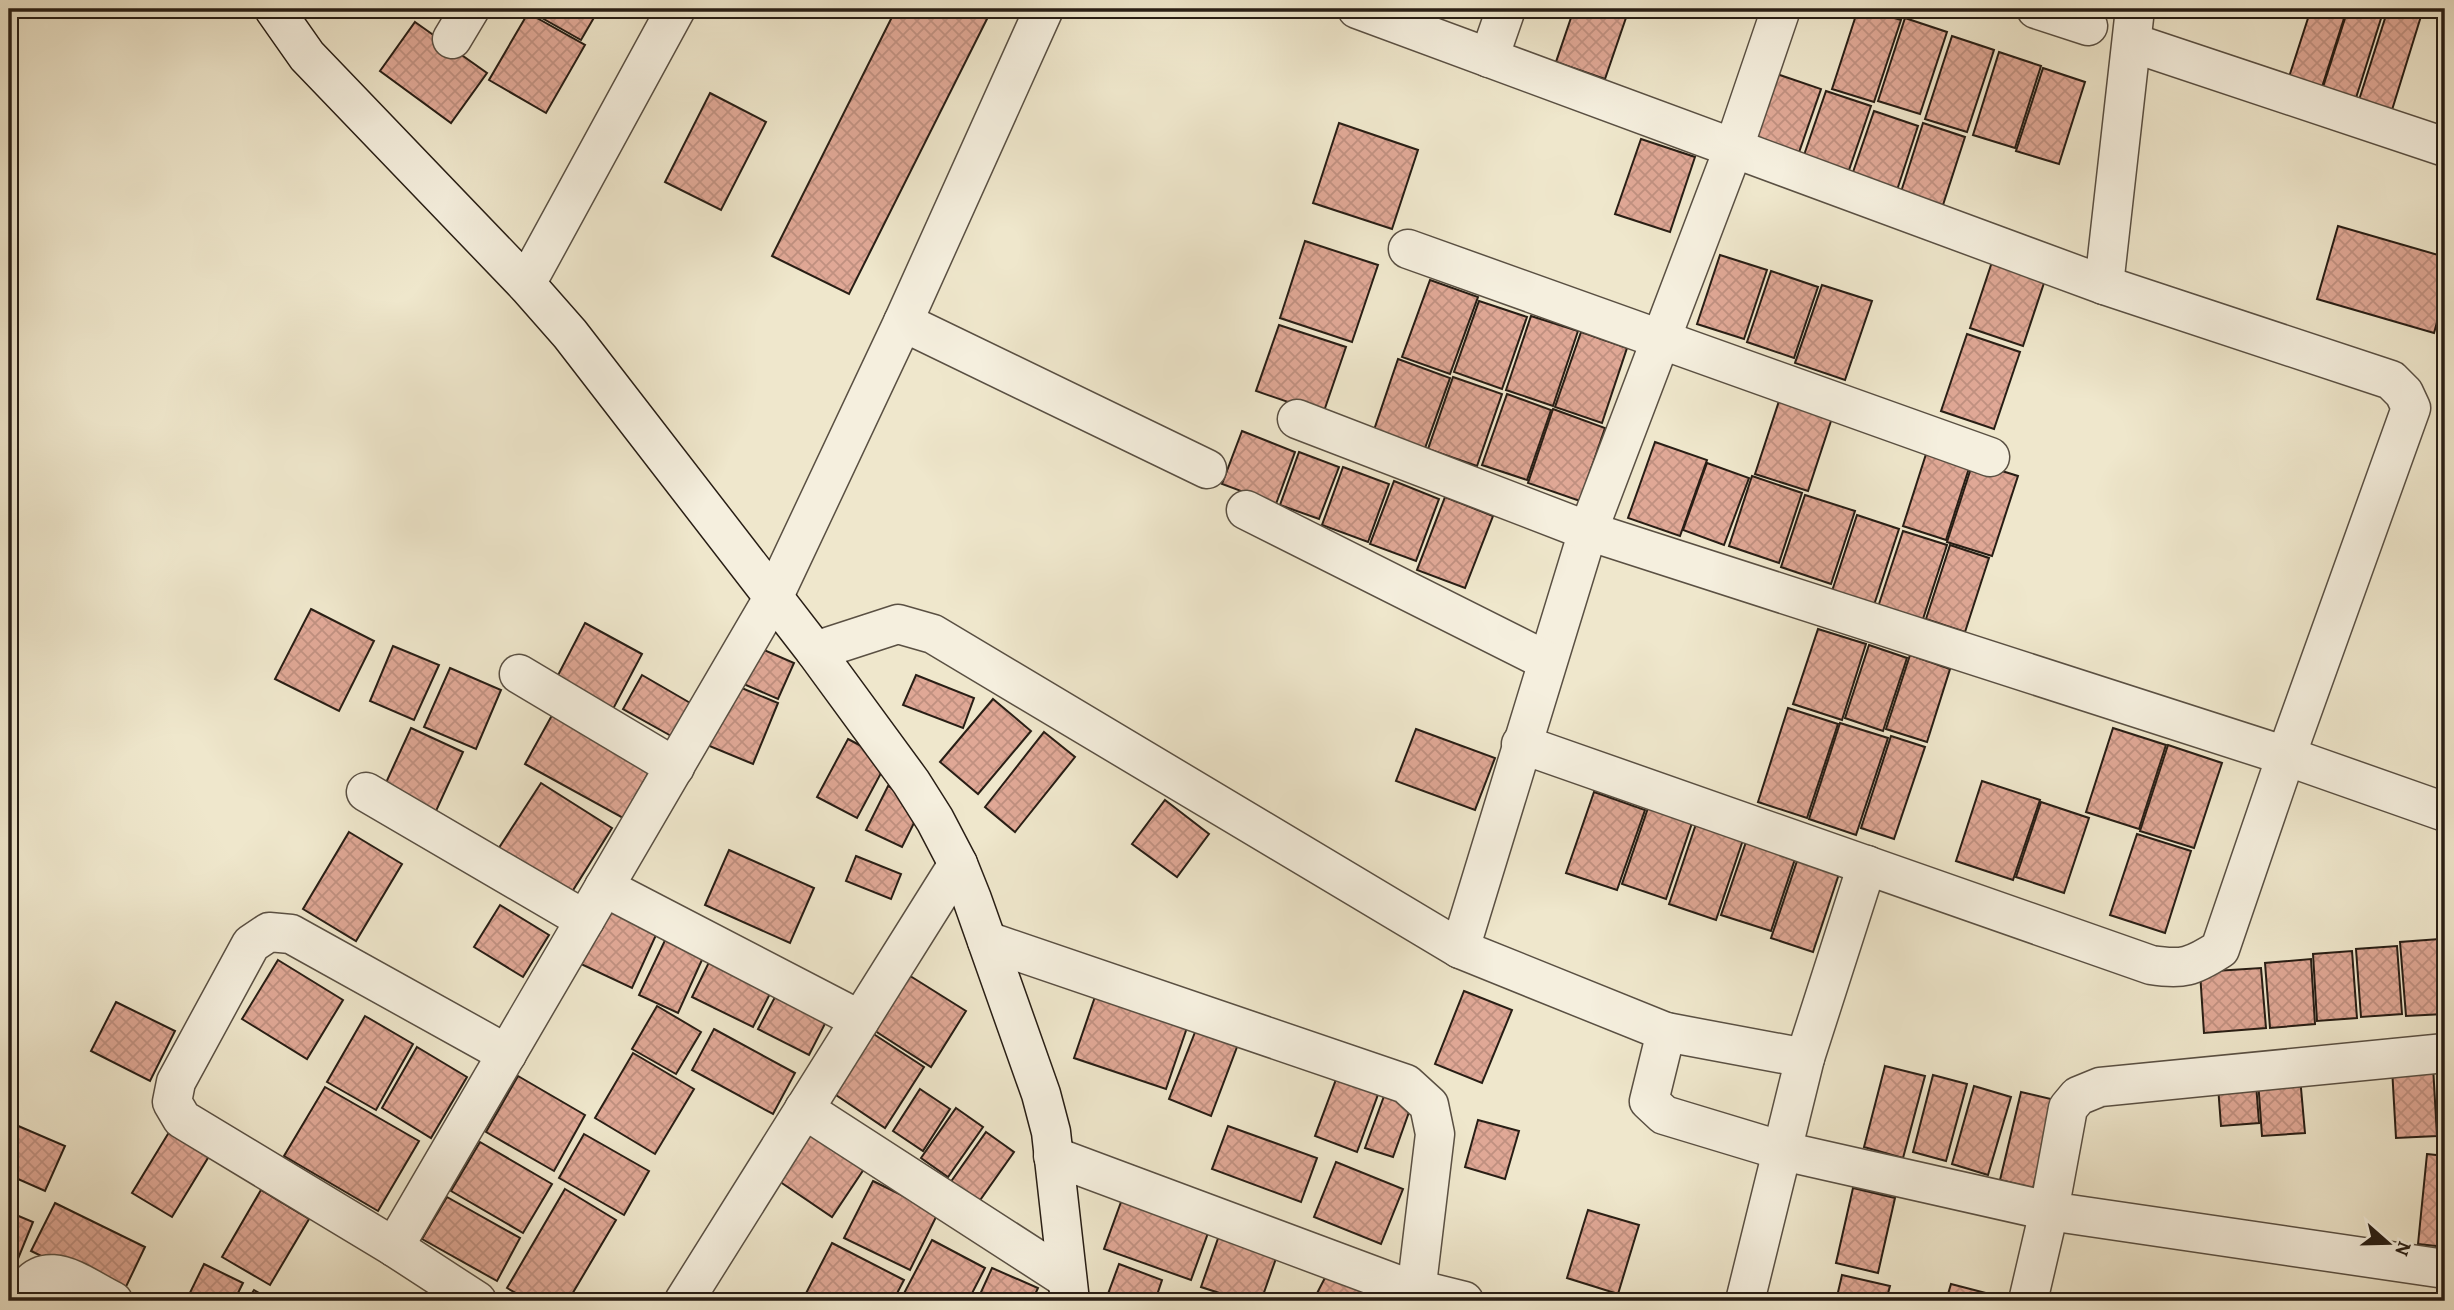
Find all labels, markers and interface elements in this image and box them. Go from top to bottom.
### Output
north arrow [2352,1208,2422,1278]
text: N [2388,1238,2418,1260]

